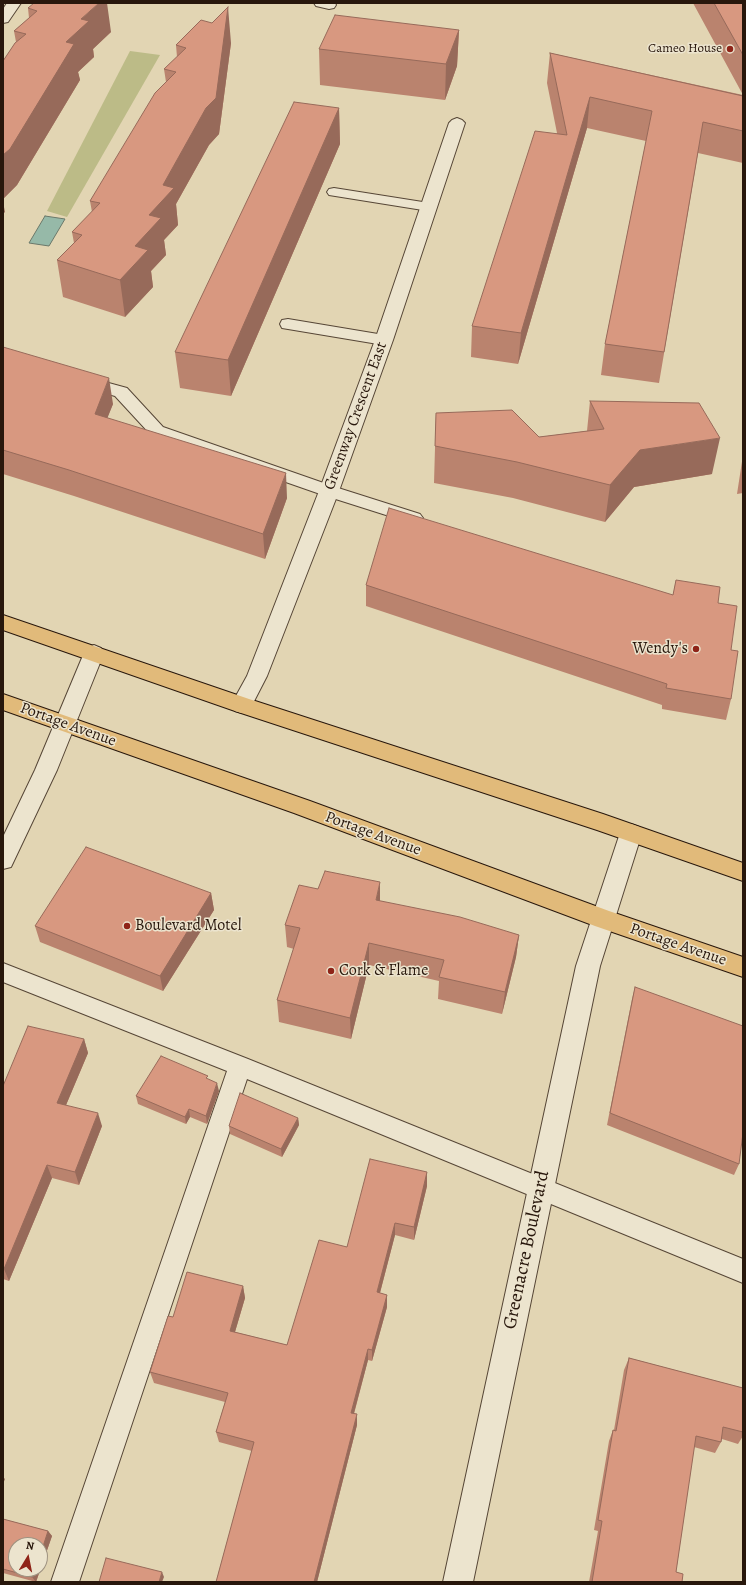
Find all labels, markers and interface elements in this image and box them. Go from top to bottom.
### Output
place label: Cameo House [648,41,722,57]
marker: Cameo House [725,44,735,54]
street label: Greenway Crescent East [320,339,392,493]
place label: Wendy's [632,639,688,659]
marker: Wendy's [691,644,701,654]
street label: Portage Avenue [17,699,119,751]
street label: Portage Avenue [322,808,424,860]
place label: Boulevard Motel [135,916,242,936]
street label: Portage Avenue [627,919,729,971]
marker: Boulevard Motel [122,921,132,931]
place label: Cork & Flame [339,961,428,981]
marker: Cork & Flame [326,966,336,976]
street label: Greenacre Boulevard [499,1169,555,1331]
north arrow [8,1537,48,1577]
text: N [25,1538,35,1554]

